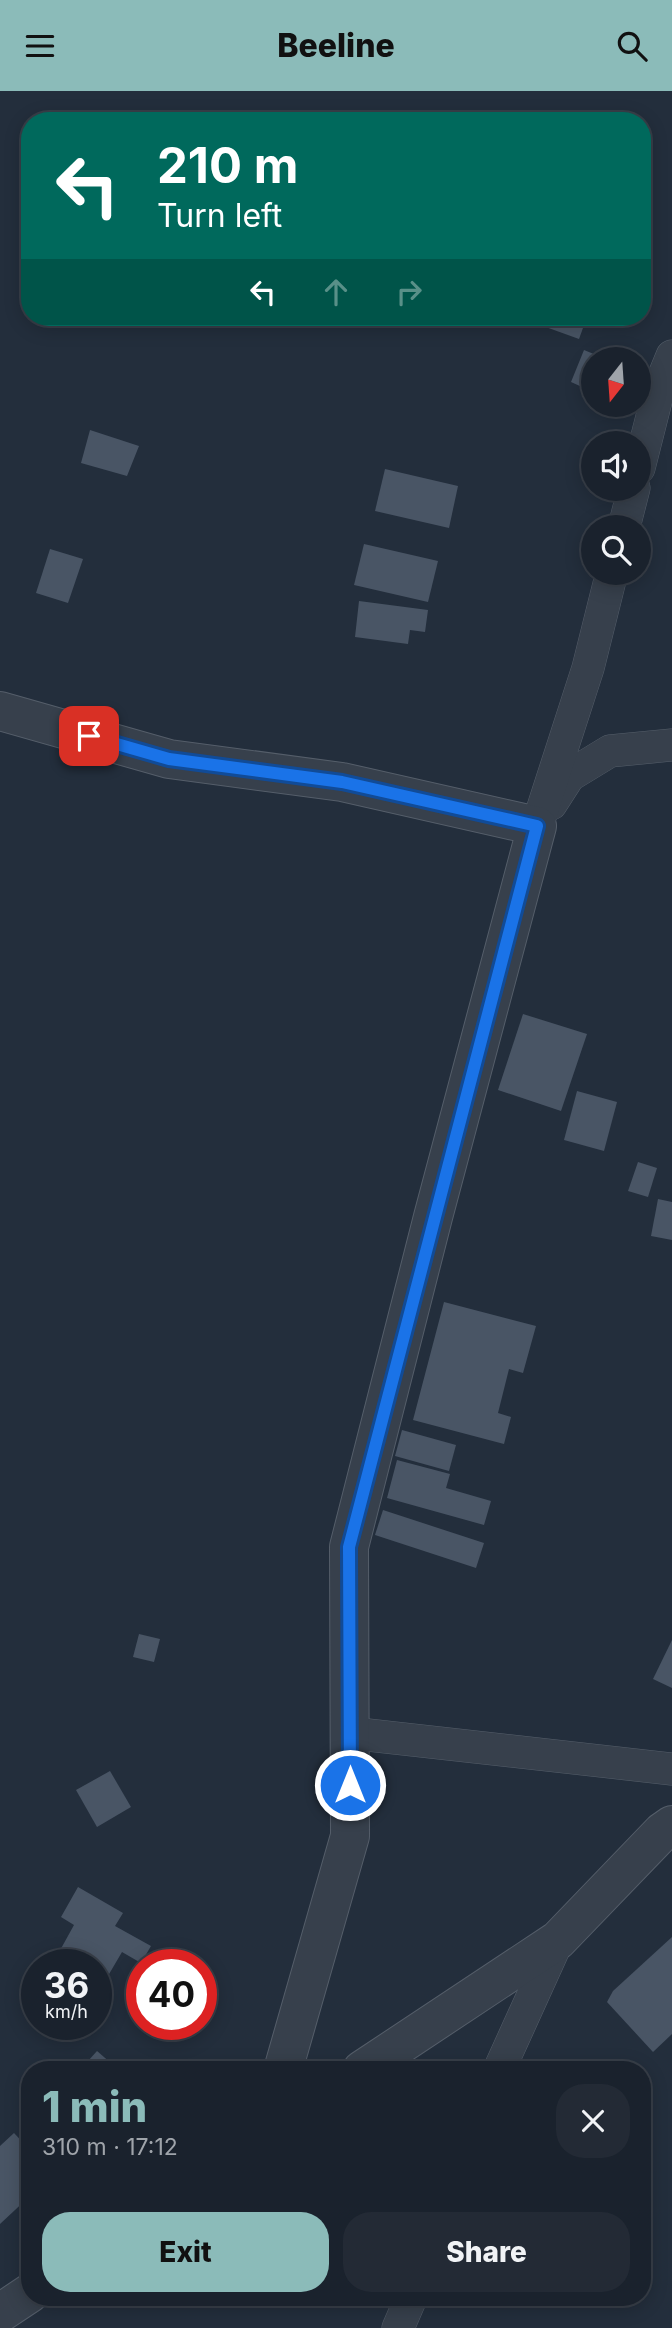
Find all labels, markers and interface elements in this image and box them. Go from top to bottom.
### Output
text: Beeline [277,26,395,65]
icon: menu [21,27,59,65]
icon: search [613,27,651,65]
text: 210 m [157,136,298,195]
icon: left [42,140,133,231]
text: Turn left [157,196,282,235]
icon: left [244,273,282,311]
icon: ahead [317,273,355,311]
icon: right [390,273,428,311]
north arrow [581,347,651,417]
map controls [581,347,651,585]
button: sound [581,431,651,501]
button: search [581,515,651,585]
pin [59,706,119,766]
icon: arrive [70,717,108,755]
position arrow [313,1748,387,1822]
speed limit sign: 40 [126,1949,217,2040]
text: 36 [44,1964,89,2006]
text: km/h [45,2001,88,2022]
text: 1 min [42,2081,147,2132]
button: close [556,2084,630,2158]
text: 310 m · 17:12 [42,2133,178,2161]
button: Exit [42,2212,329,2292]
button: Share [343,2212,630,2292]

